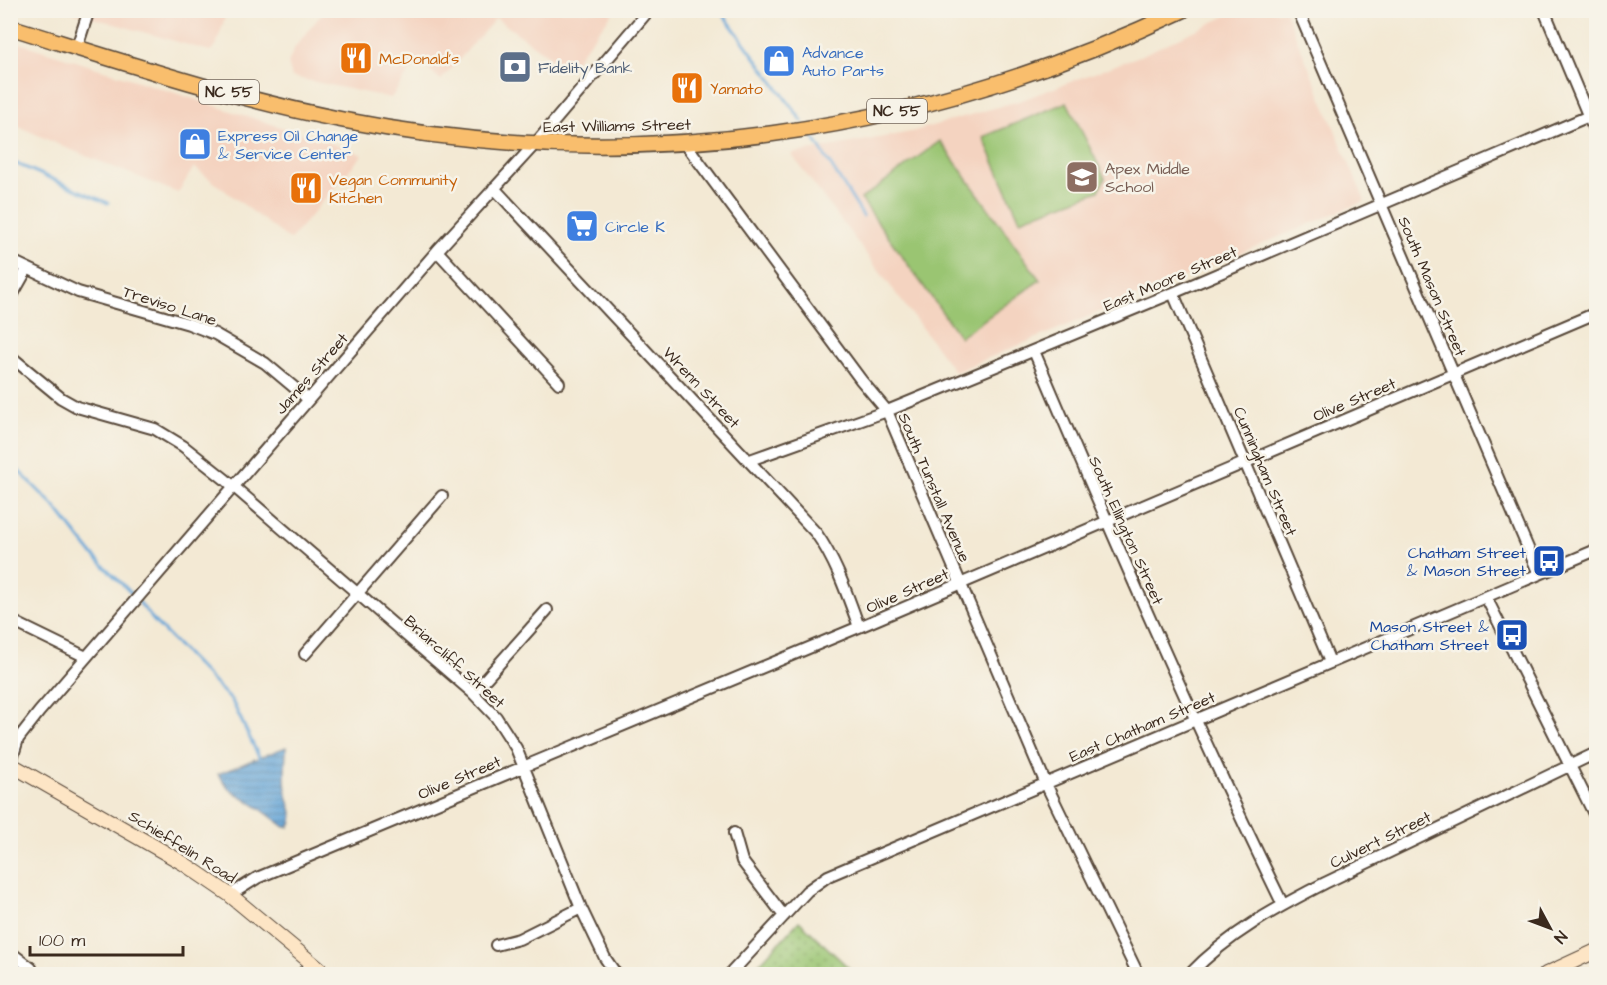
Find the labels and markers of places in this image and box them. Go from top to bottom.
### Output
restaurant icon: McDonald's [338,40,374,76]
place label: Advance Auto Parts [802,42,884,82]
shop icon: Advance Auto Parts [761,43,797,79]
place label: McDonald's [379,48,459,70]
bank icon: Fidelity Bank [497,49,533,85]
place label: Fidelity Bank [538,57,632,80]
restaurant icon: Yamato [669,70,705,106]
place label: Yamato [710,78,763,100]
place label: Express Oil Change & Service Center [218,125,359,165]
shop icon: Express Oil Change & Service Center [177,126,213,162]
place label: Apex Middle School [1105,158,1190,198]
school or university icon: Apex Middle School [1064,159,1100,195]
place label: Vegan Community Kitchen [329,169,458,209]
restaurant icon: Vegan Community Kitchen [288,170,324,206]
supermarket icon: Circle K [564,208,600,244]
place label: Circle K [605,216,665,238]
place label: Chatham Street & Mason Street [1407,542,1527,582]
bus stop icon: Chatham Street & Mason Street [1531,543,1567,579]
place label: Mason Street & Chatham Street [1370,616,1490,656]
bus stop icon: Mason Street & Chatham Street [1494,617,1530,653]

